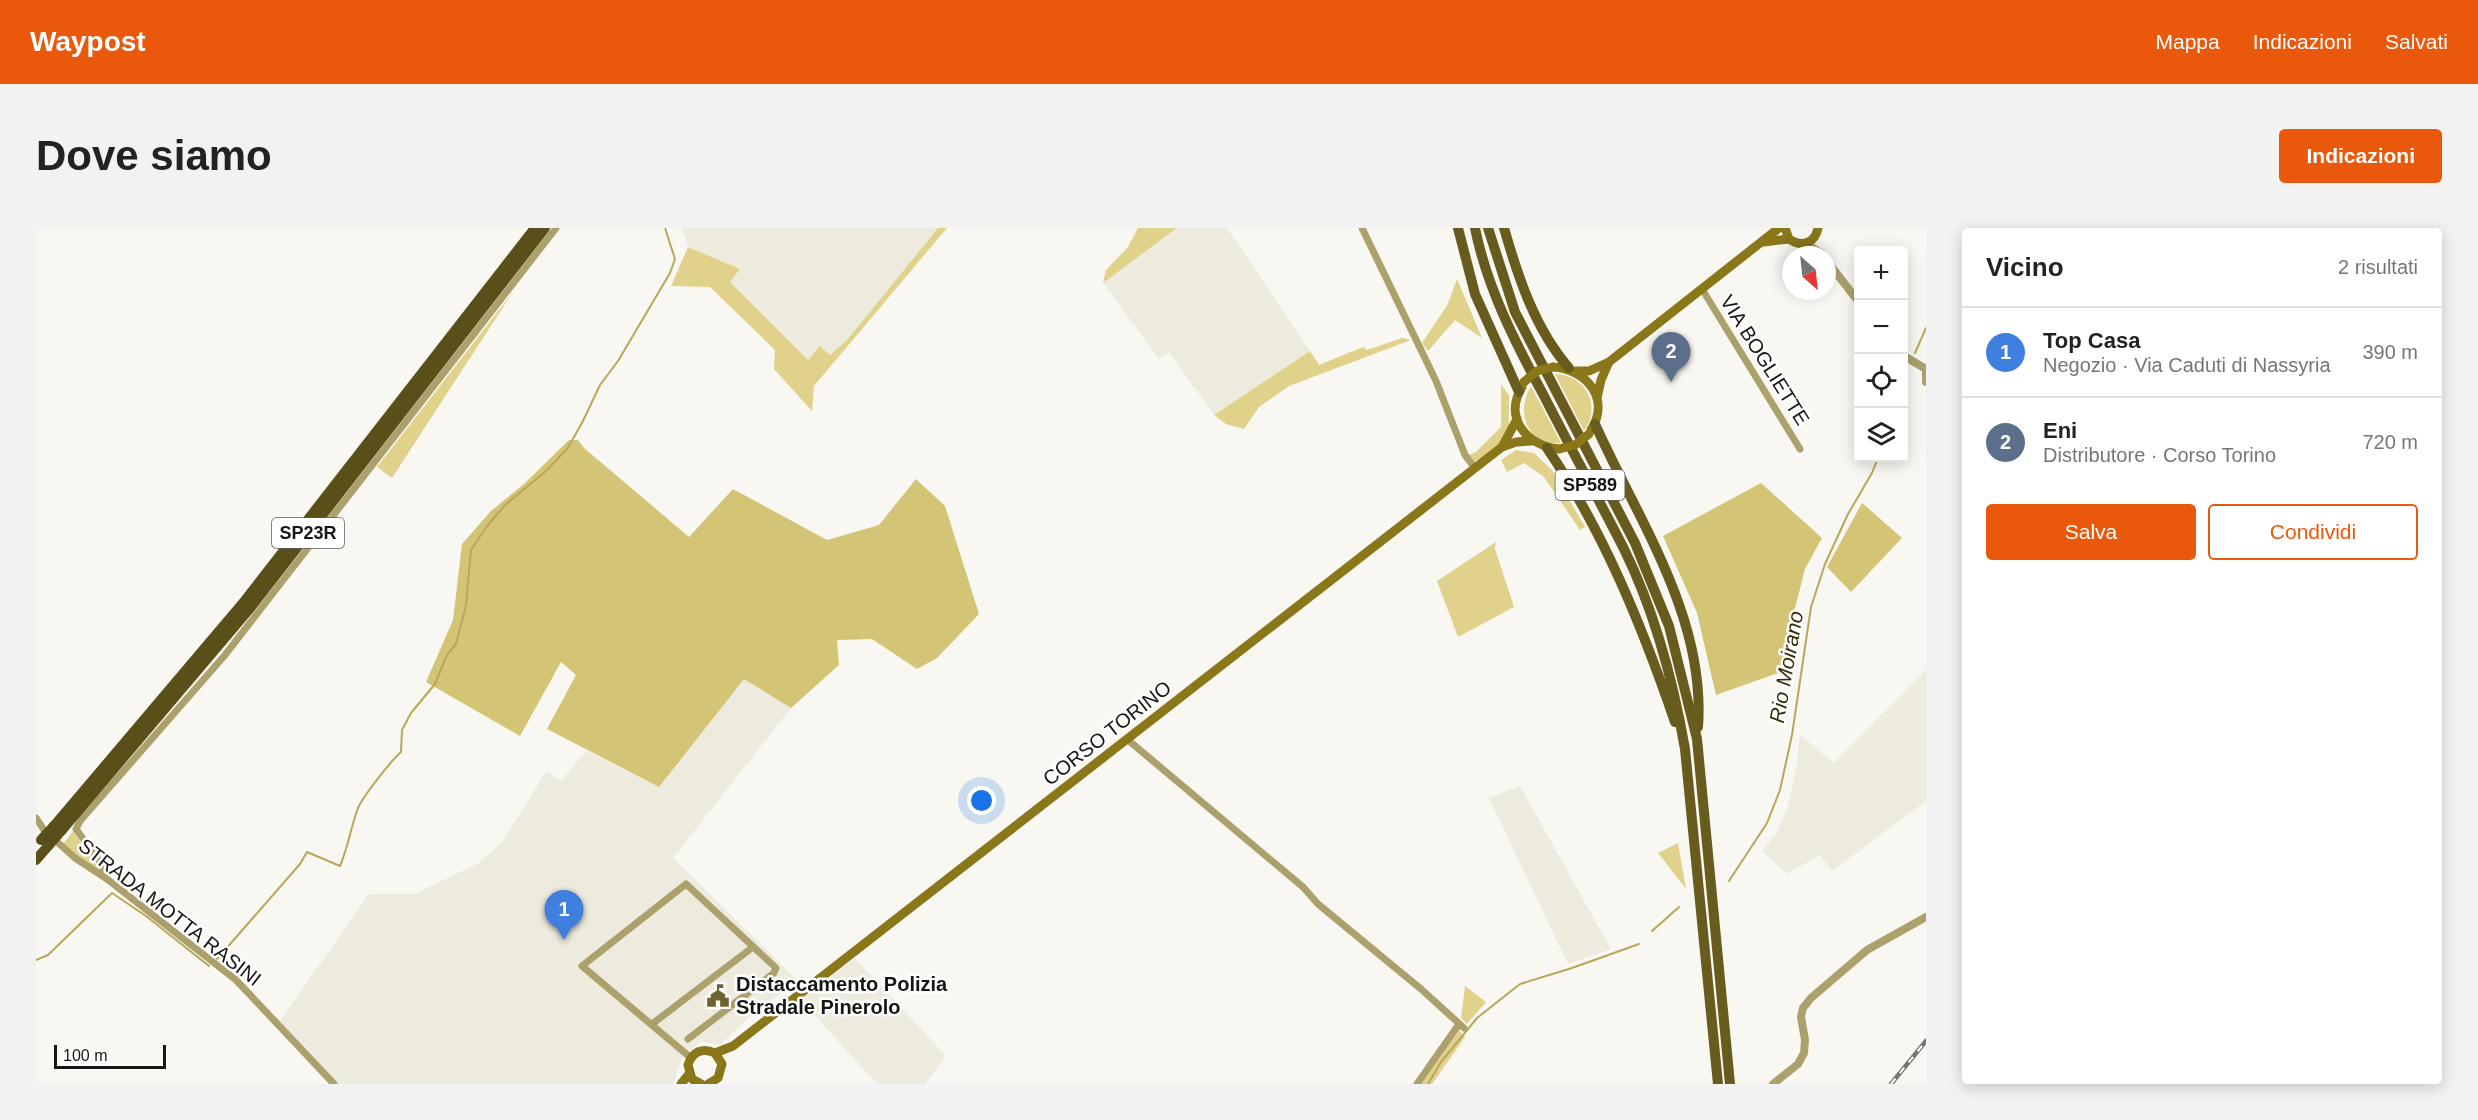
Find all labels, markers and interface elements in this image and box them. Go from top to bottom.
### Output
text: Waypost [30,26,146,57]
text: Mappa [2156,30,2220,53]
text: Indicazioni [2253,30,2352,53]
text: Salvati [2385,30,2448,53]
button: Indicazioni [2279,129,2442,183]
text: Dove siamo [36,132,272,179]
north arrow [1782,246,1836,300]
map controls [1854,246,1908,462]
button: + [1854,246,1908,300]
text: Vicino [1986,252,2064,282]
text: 2 risultati [2338,256,2418,278]
street label: VIA BOGLIETTE [1716,291,1814,429]
button: − [1854,300,1908,354]
text: Top Casa [2043,328,2140,353]
pin: 2 [1652,332,1690,382]
text: 1 [2000,341,2011,363]
text: 390 m [2362,341,2418,363]
button: locate [1854,354,1908,408]
text: Negozio · Via Caduti di Nassyria [2043,354,2331,376]
button: layers [1854,408,1908,462]
text: Eni [2043,418,2077,443]
text: 2 [2000,431,2011,453]
text: 720 m [2362,431,2418,453]
text: Distributore · Corso Torino [2043,444,2276,466]
road number: SP589 [1556,470,1624,500]
button: Salva [1986,504,2196,560]
button: Condividi [2208,504,2418,560]
road number: SP23R [272,518,344,548]
water label: Rio Moirano [1765,609,1807,725]
street label: CORSO TORINO [1039,676,1175,790]
your location [967,786,996,815]
street label: STRADA MOTTA RASINI [74,834,266,990]
pin: 1 [544,890,584,940]
place label: Distaccamento Polizia Stradale Pinerolo [736,973,948,1018]
public building icon: Distaccamento Polizia Stradale Pinerolo [705,983,731,1009]
scale bar [54,1042,166,1070]
text: 100 m [63,1047,107,1064]

